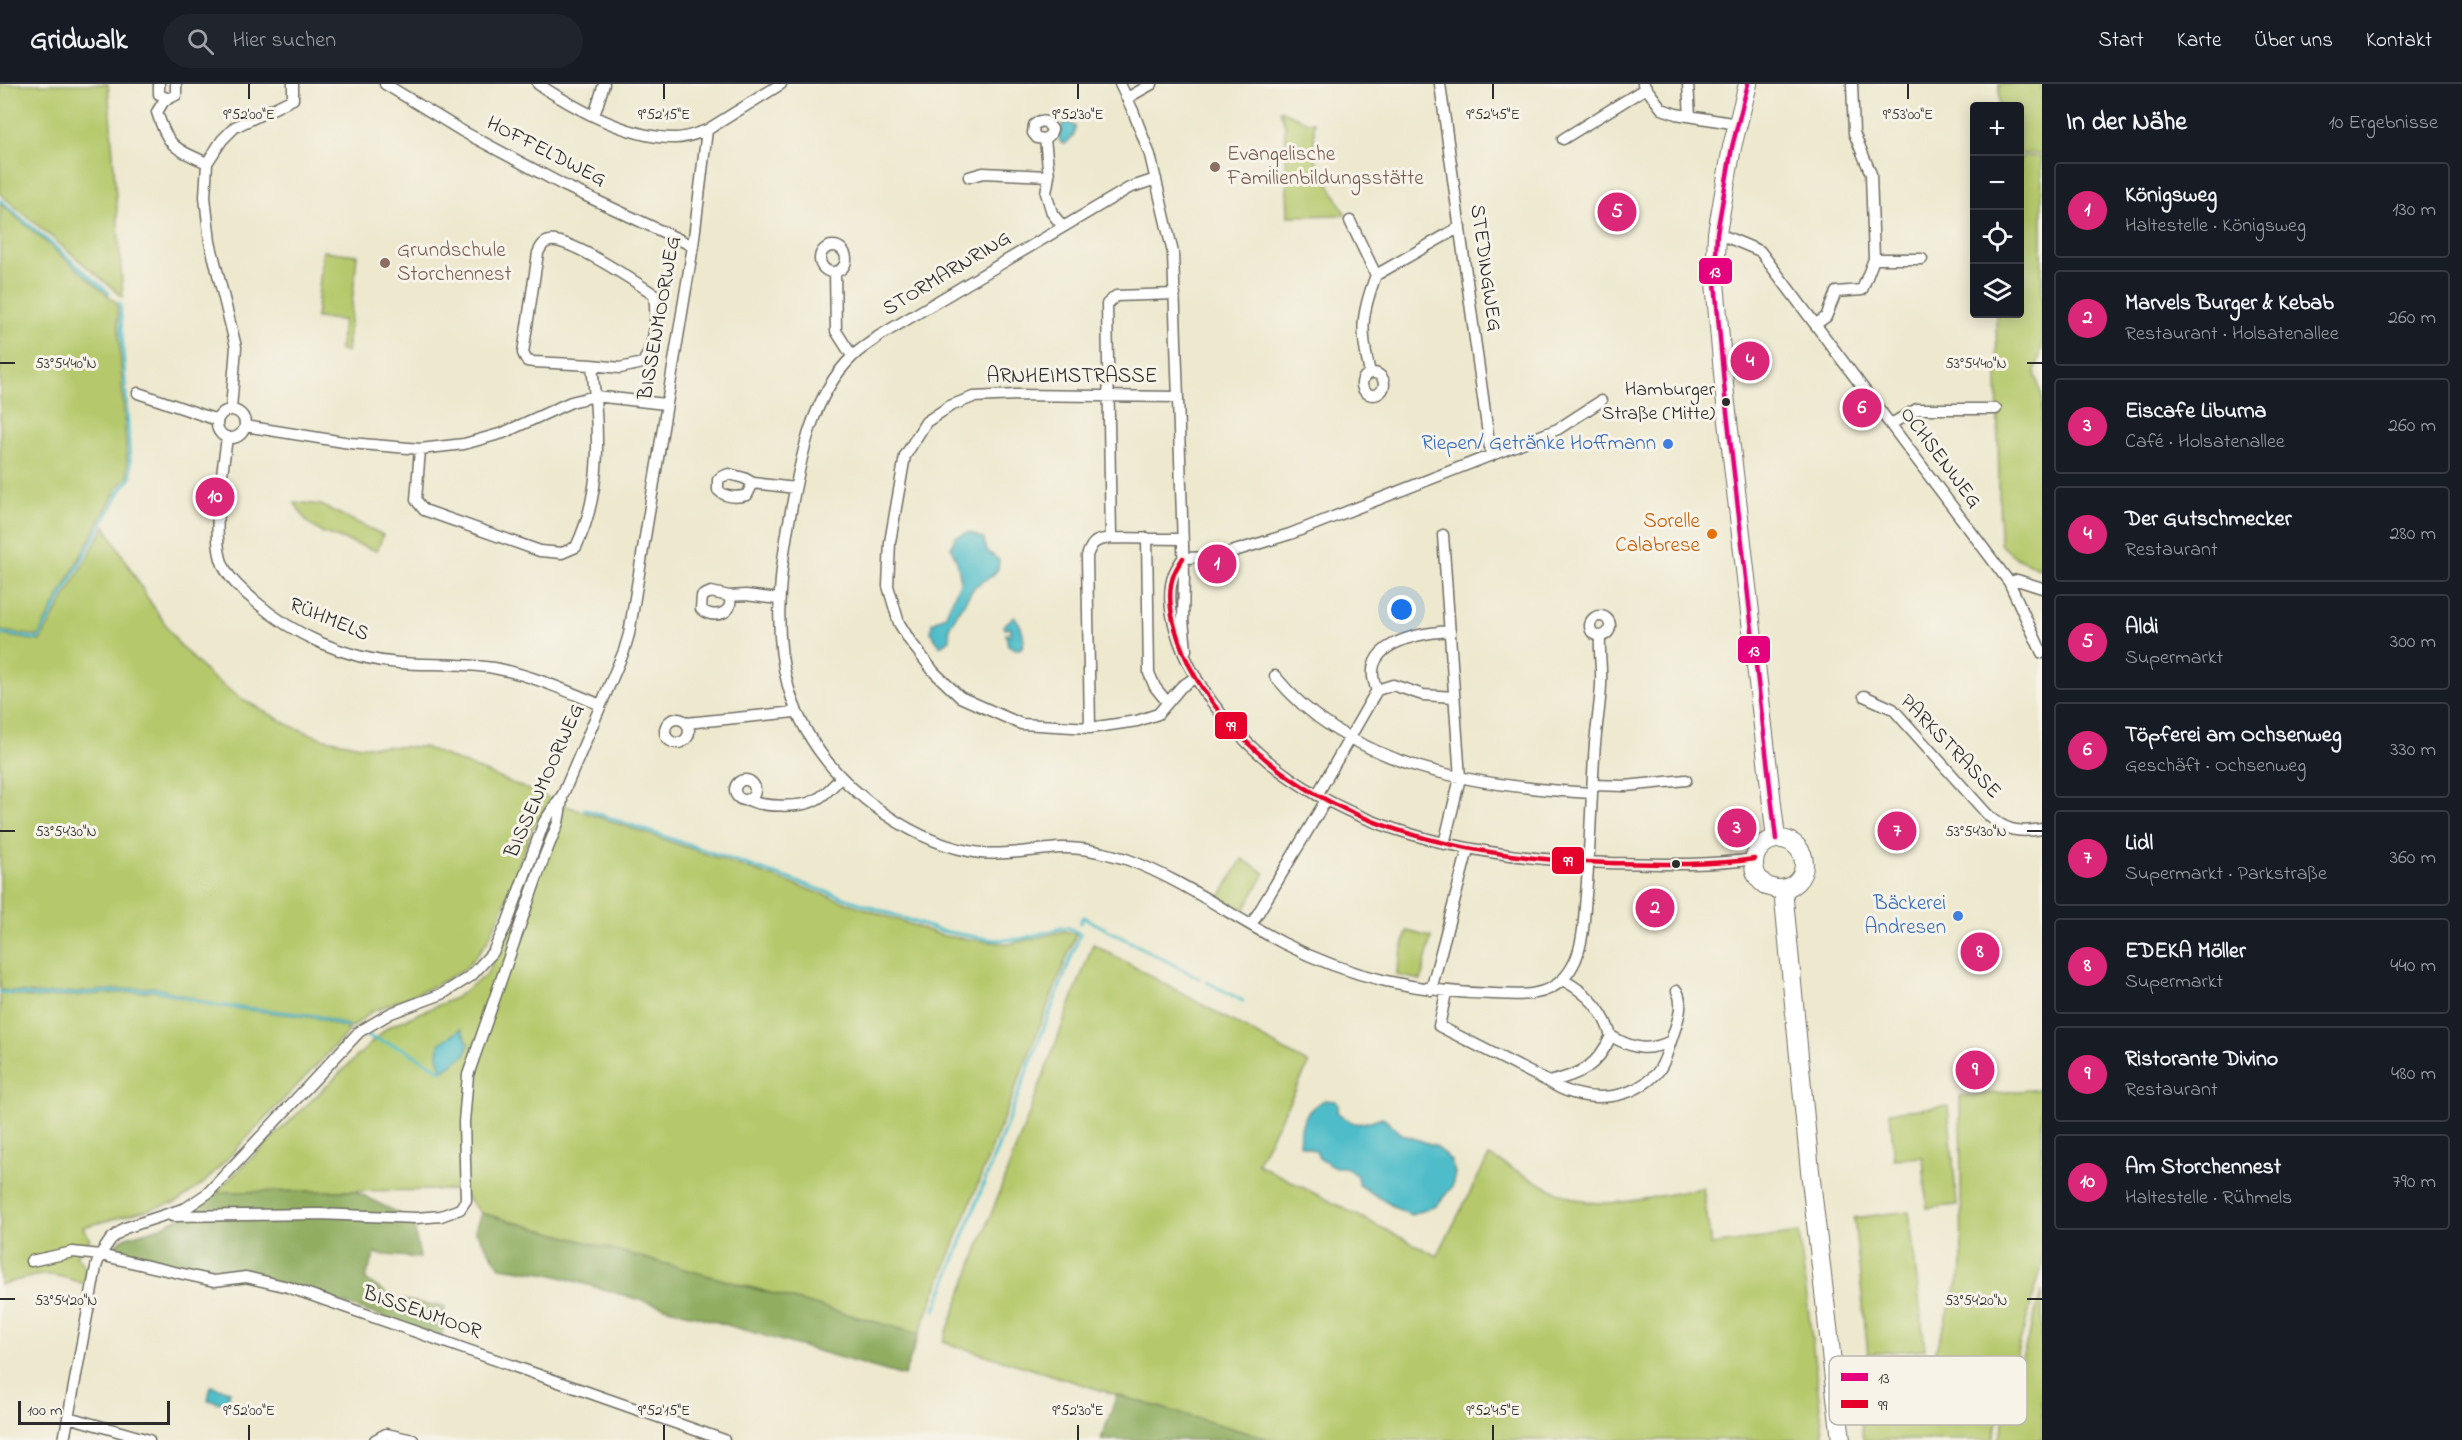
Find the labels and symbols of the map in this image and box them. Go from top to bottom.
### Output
text: 9°52'00"E [223,104,275,126]
text: 9°52'15"E [638,104,690,126]
text: 9°52'30"E [1052,104,1104,126]
text: 9°52'45"E [1466,104,1520,126]
text: 9°53'00"E [1883,104,1933,126]
street label: HOFFELDWEG [481,109,611,195]
place label: Evangelische Familienbildungsstätte [1226,140,1424,196]
marker: Evangelische Familienbildungsstätte [1208,160,1222,174]
pin: 5 [1598,190,1636,234]
street label: STEDINGWEG [1461,202,1509,334]
street label: STORMARNRING [877,224,1017,324]
street label: BISSENMOORWEG [631,234,689,403]
place label: Grundschule Storchennest [397,236,512,290]
marker: Grundschule Storchennest [378,256,392,270]
line badge: 13 [1698,257,1733,285]
text: 13 [1709,261,1721,285]
pin: 4 [1730,338,1770,384]
text: 53°54'40"N [35,353,97,375]
text: 53°54'40"N [1945,353,2007,375]
street label: ARNHEIMSTRASSE [986,362,1158,392]
place label: Hamburger Straße (Mitte) [1602,376,1716,429]
pin: 6 [1842,386,1882,430]
marker: Hamburger Straße (Mitte) [1720,396,1732,408]
street label: OCHSENWEG [1892,401,1988,515]
place label: Riepen/ Getränke Hoffmann [1421,429,1656,459]
marker: Riepen/ Getränke Hoffmann [1661,437,1675,451]
pin: 10 [196,474,234,520]
place label: Sorelle Calabrese [1615,507,1701,561]
marker: Sorelle Calabrese [1705,527,1719,541]
pin: 1 [1198,542,1236,586]
street label: RÜHMELS [285,590,373,650]
your location [1387,595,1416,624]
line badge: 13 [1737,635,1771,664]
text: 13 [1748,640,1760,664]
street label: PARKSTRASSE [1892,688,2008,806]
street label: BISSENMOORWEG [497,699,592,864]
line badge: 99 [1214,711,1248,740]
text: 99 [1225,715,1236,739]
pin: 3 [1718,806,1756,850]
pin: 7 [1878,808,1916,854]
text: 53°54'30"N [35,821,97,843]
text: 53°54'30"N [1945,821,2007,843]
line badge: 99 [1551,846,1585,875]
text: 99 [1562,850,1573,874]
unlabelled marker [1670,858,1682,870]
pin: 2 [1636,886,1674,930]
place label: Bäckerei Andresen [1865,889,1946,943]
marker: Bäckerei Andresen [1951,909,1965,923]
pin: 8 [1960,930,2000,974]
pin: 9 [1956,1048,1994,1092]
street label: BISSENMOOR [358,1278,486,1347]
text: 53°54'20"N [35,1290,97,1312]
text: 53°54'20"N [1945,1290,2007,1312]
legend [1829,1356,2027,1425]
text: 13 [1878,1367,1890,1391]
text: 99 [1878,1394,1888,1418]
scale bar [18,1398,170,1426]
text: 9°52'00"E [223,1400,275,1422]
text: 9°52'15"E [638,1400,690,1422]
text: 9°52'30"E [1052,1400,1104,1422]
text: 9°52'45"E [1466,1400,1520,1422]

